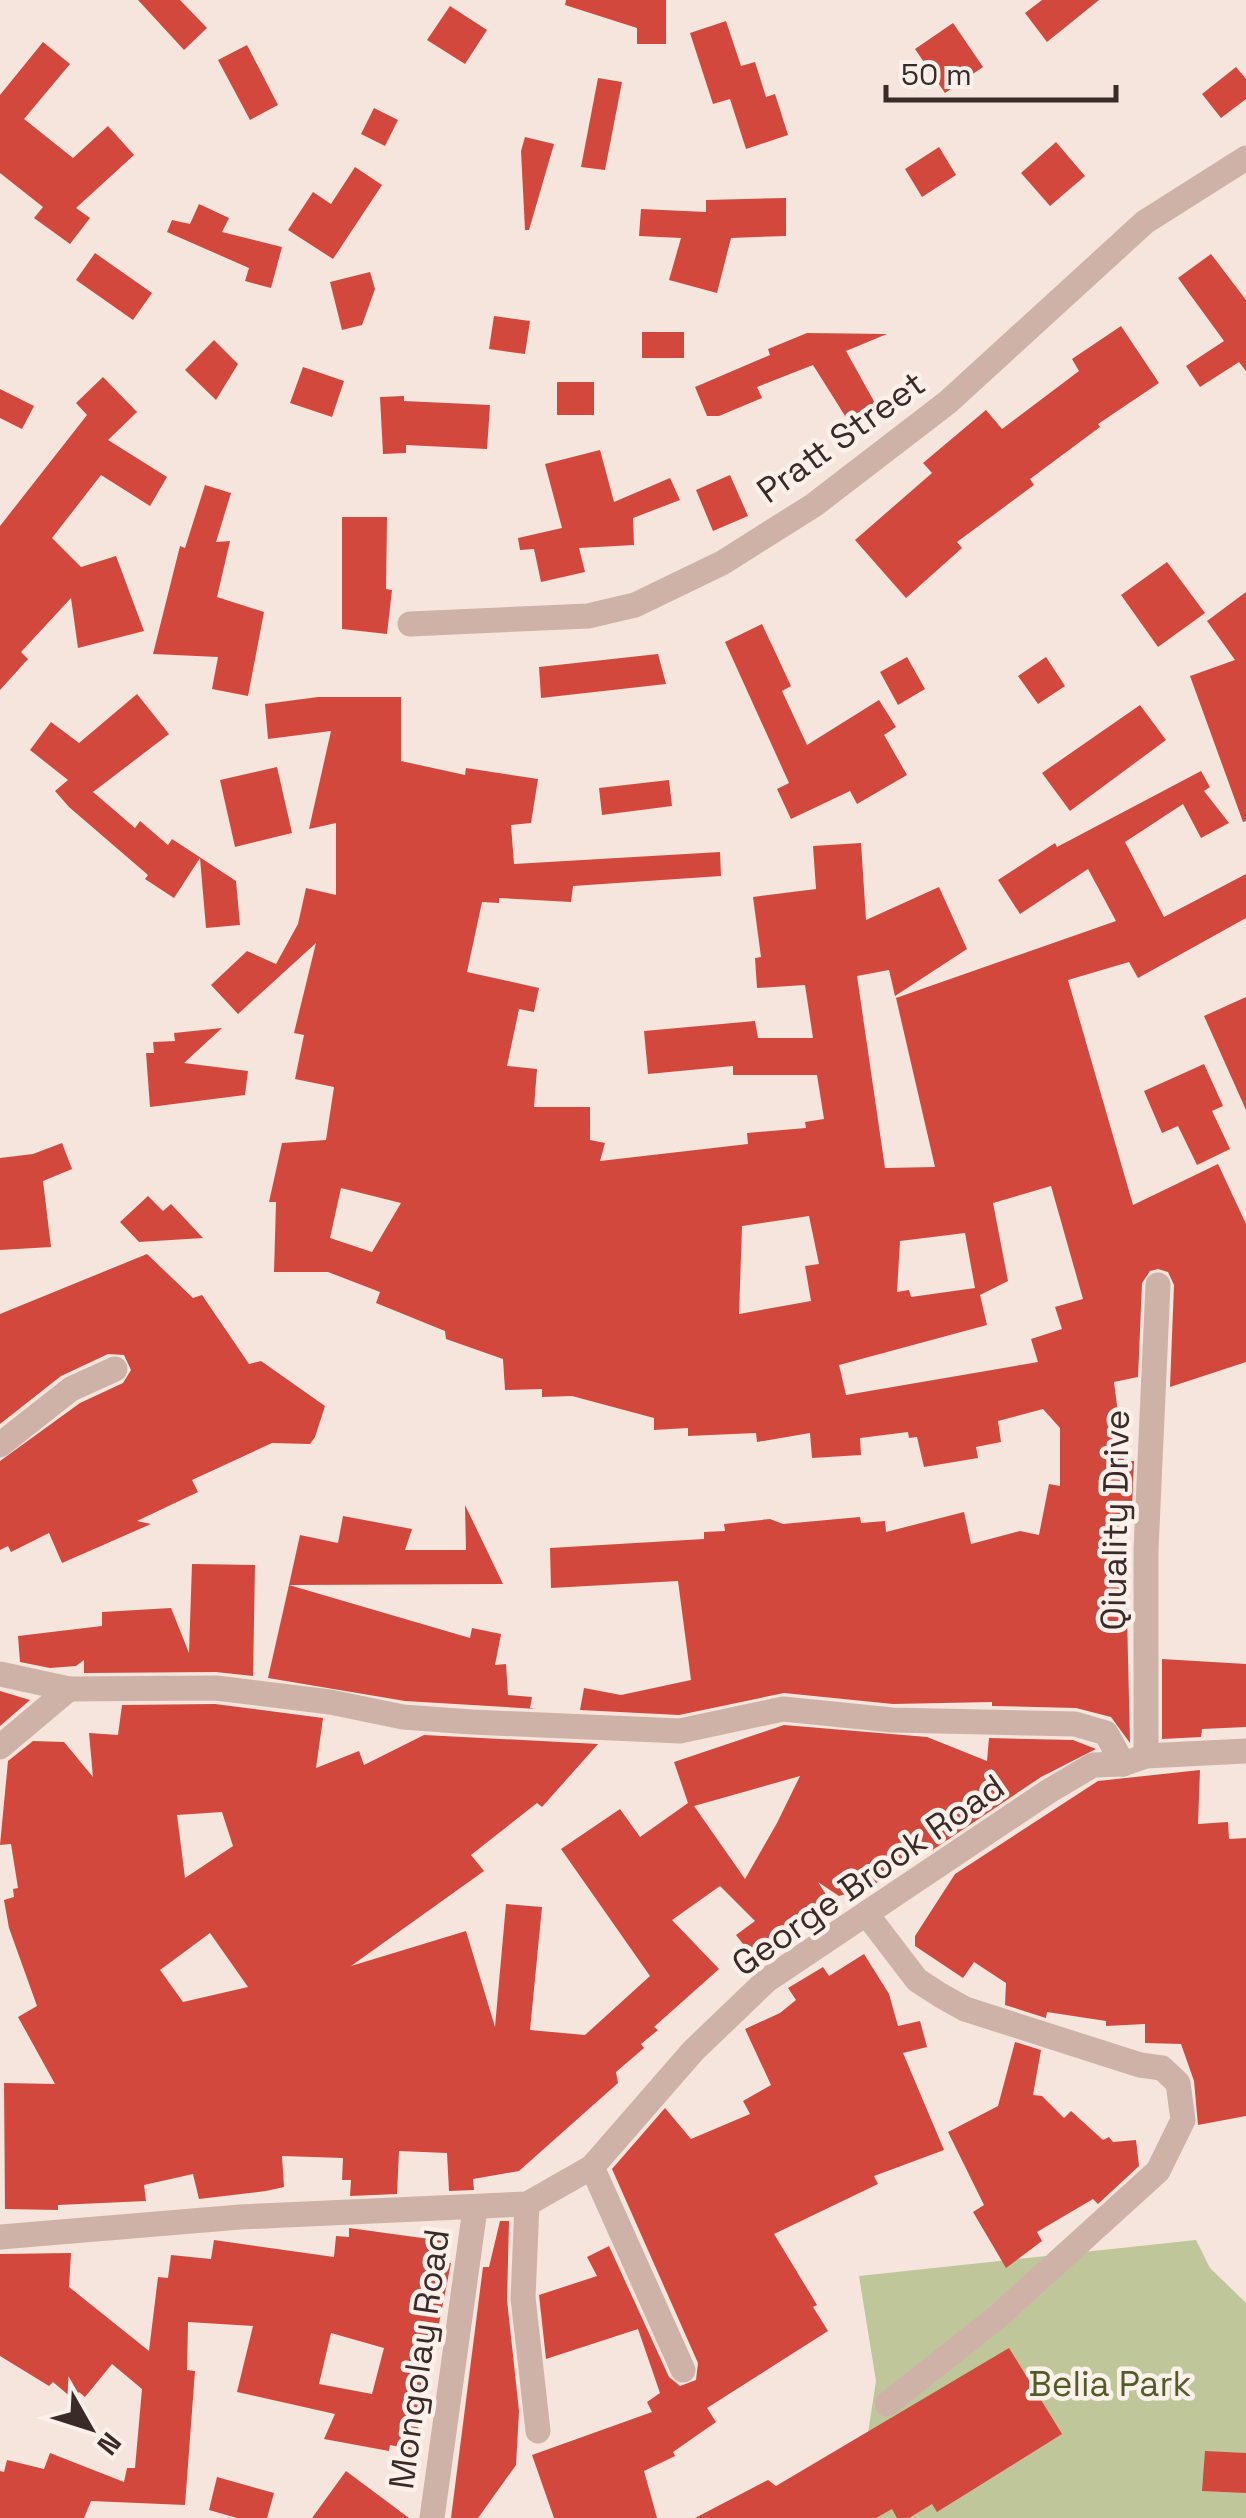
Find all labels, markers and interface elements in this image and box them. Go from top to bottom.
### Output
scale bar [886,40,1116,102]
text: 50 m [901,55,972,94]
street label: Pratt Street [748,361,934,513]
street label: Qiuality Drive [1091,1409,1139,1631]
street label: George Brook Road [723,1764,1013,1986]
street label: Mongolay Road [379,2226,459,2492]
park label: Belia Park [1029,2362,1192,2406]
north arrow [40,2378,140,2478]
text: N [90,2425,129,2462]

